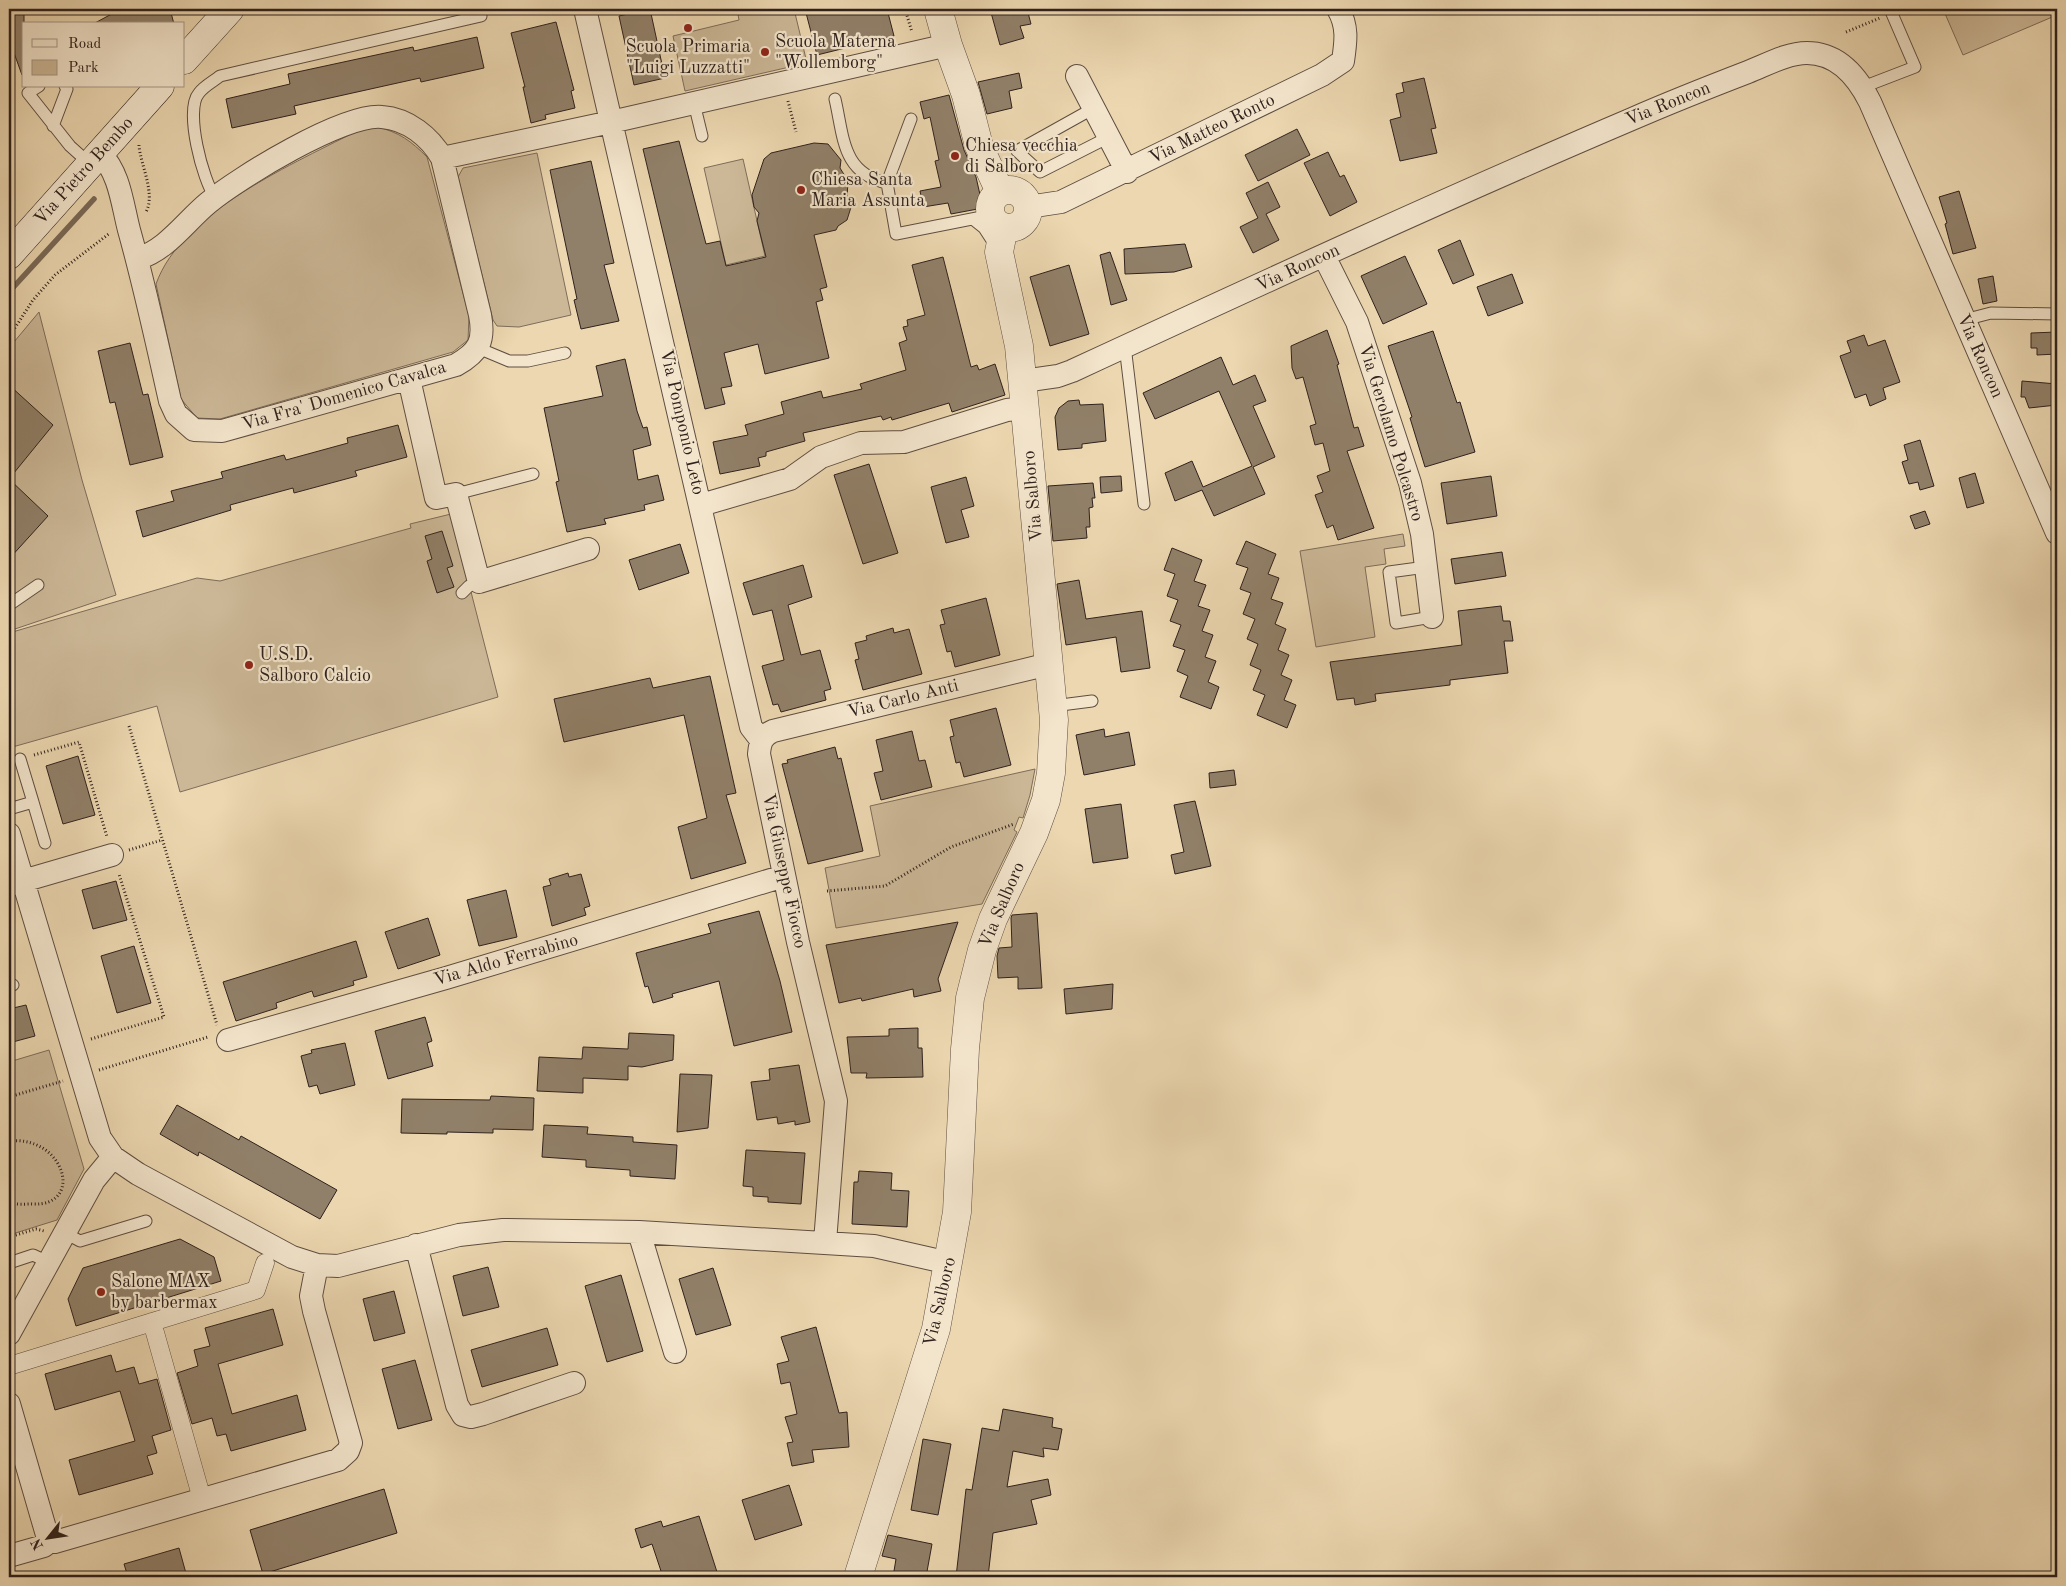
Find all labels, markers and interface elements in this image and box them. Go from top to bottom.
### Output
legend [22,22,185,88]
marker: Scuola Primaria "Luigi Luzzatti" [682,22,694,34]
place label: Scuola Materna "Wollemborg" [775,33,896,72]
text: Road [68,37,102,52]
place label: Scuola Primaria "Luigi Luzzatti" [625,38,751,77]
marker: Scuola Materna "Wollemborg" [759,46,771,58]
text: Park [68,61,99,76]
street label: Via Roncon [1623,79,1713,129]
street label: Via Matteo Ronto [1146,91,1278,167]
street label: Via Pietro Bembo [31,114,137,228]
place label: Chiesa vecchia di Salboro [965,137,1078,176]
marker: Chiesa vecchia di Salboro [949,150,961,162]
place label: Chiesa Santa Maria Assunta [811,171,925,210]
marker: Chiesa Santa Maria Assunta [795,184,807,196]
street label: Via Roncon [1253,241,1343,295]
street label: Via Roncon [1953,311,2007,401]
street label: Via Gerolamo Polcastro [1356,343,1426,524]
street label: Via Pomponio Leto [656,347,708,497]
street label: Via Fra' Domenico Cavalca [240,358,448,434]
street label: Via Salboro [1020,450,1046,542]
place label: U.S.D. Salboro Calcio [259,646,371,685]
marker: U.S.D. Salboro Calcio [243,659,255,671]
street label: Via Carlo Anti [846,676,960,721]
street label: Via Giuseppe Fiocco [759,792,809,950]
street label: Via Salboro [976,859,1028,951]
street label: Via Aldo Ferrabino [432,931,580,989]
street label: Via Salboro [921,1255,959,1348]
place label: Salone MAX by barbermax [111,1273,218,1312]
marker: Salone MAX by barbermax [95,1286,107,1298]
north arrow [22,1514,72,1564]
text: N [29,1536,46,1552]

